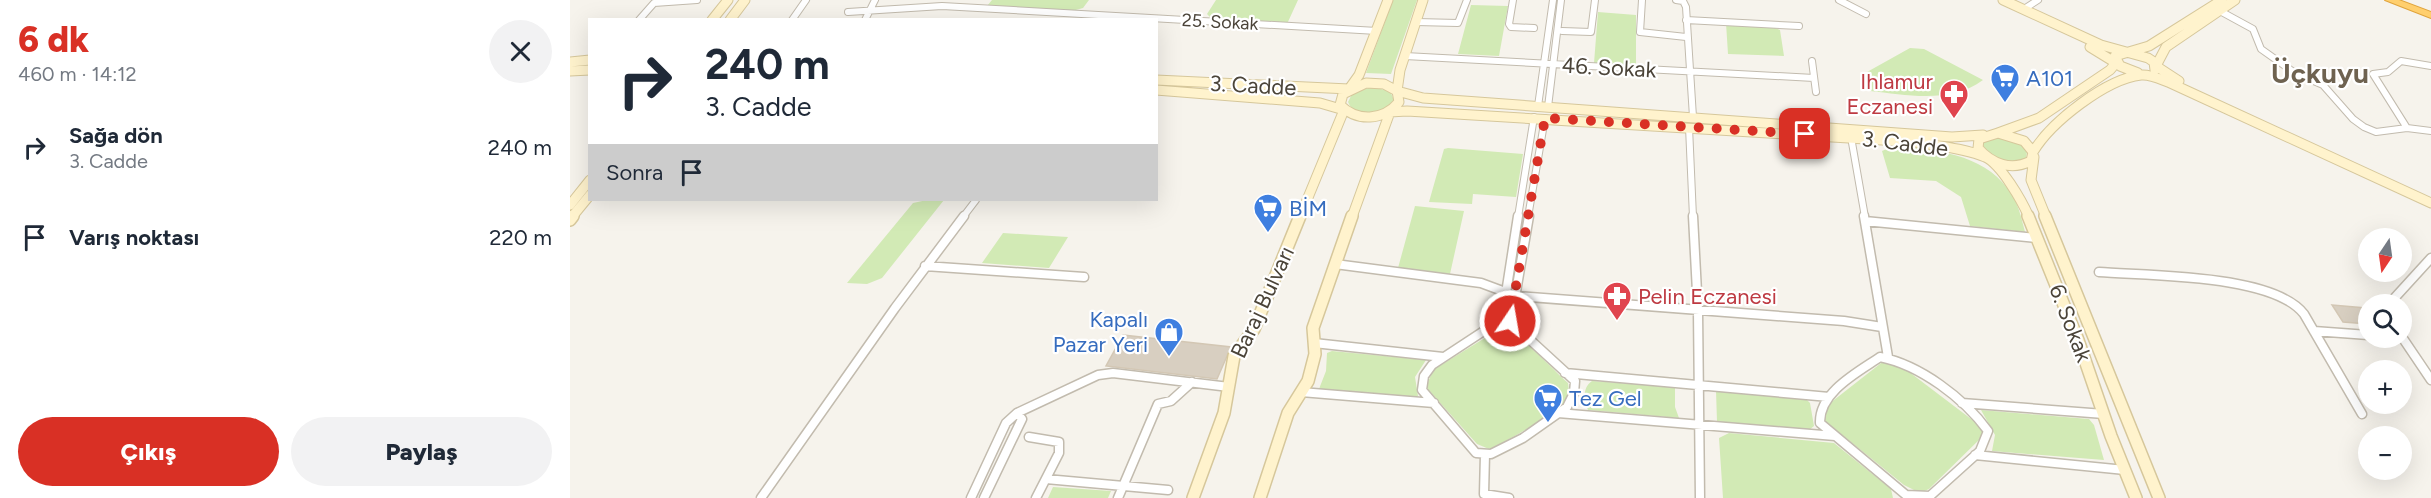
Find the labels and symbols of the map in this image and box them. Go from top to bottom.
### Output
street label: 25. Sokak [1181,9,1259,35]
street label: 46. Sokak [1561,52,1657,83]
district label: Üçkuyu [2271,56,2369,90]
supermarket icon: A101 [1989,62,2021,104]
place label: A101 [2026,65,2073,92]
place label: Ihlamur Eczanesi [1846,68,1934,120]
street label: 3. Cadde [1209,70,1297,101]
pharmacy icon: Ihlamur Eczanesi [1938,78,1970,120]
pin [1779,108,1830,159]
street label: 3. Cadde [1860,125,1950,162]
supermarket icon: BİM [1252,192,1284,234]
place label: BİM [1289,195,1327,222]
north arrow [2358,228,2412,282]
street label: Baraj Bulvarı [1225,242,1300,362]
pharmacy icon: Pelin Eczanesi [1601,280,1633,322]
street label: 6. Sokak [2043,281,2098,366]
place label: Pelin Eczanesi [1638,283,1777,310]
position arrow [1478,289,1542,353]
place label: Kapalı Pazar Yeri [1053,306,1148,358]
shop icon: Kapalı Pazar Yeri [1153,316,1185,358]
supermarket icon: Tez Gel [1532,382,1564,424]
place label: Tez Gel [1569,385,1642,412]

